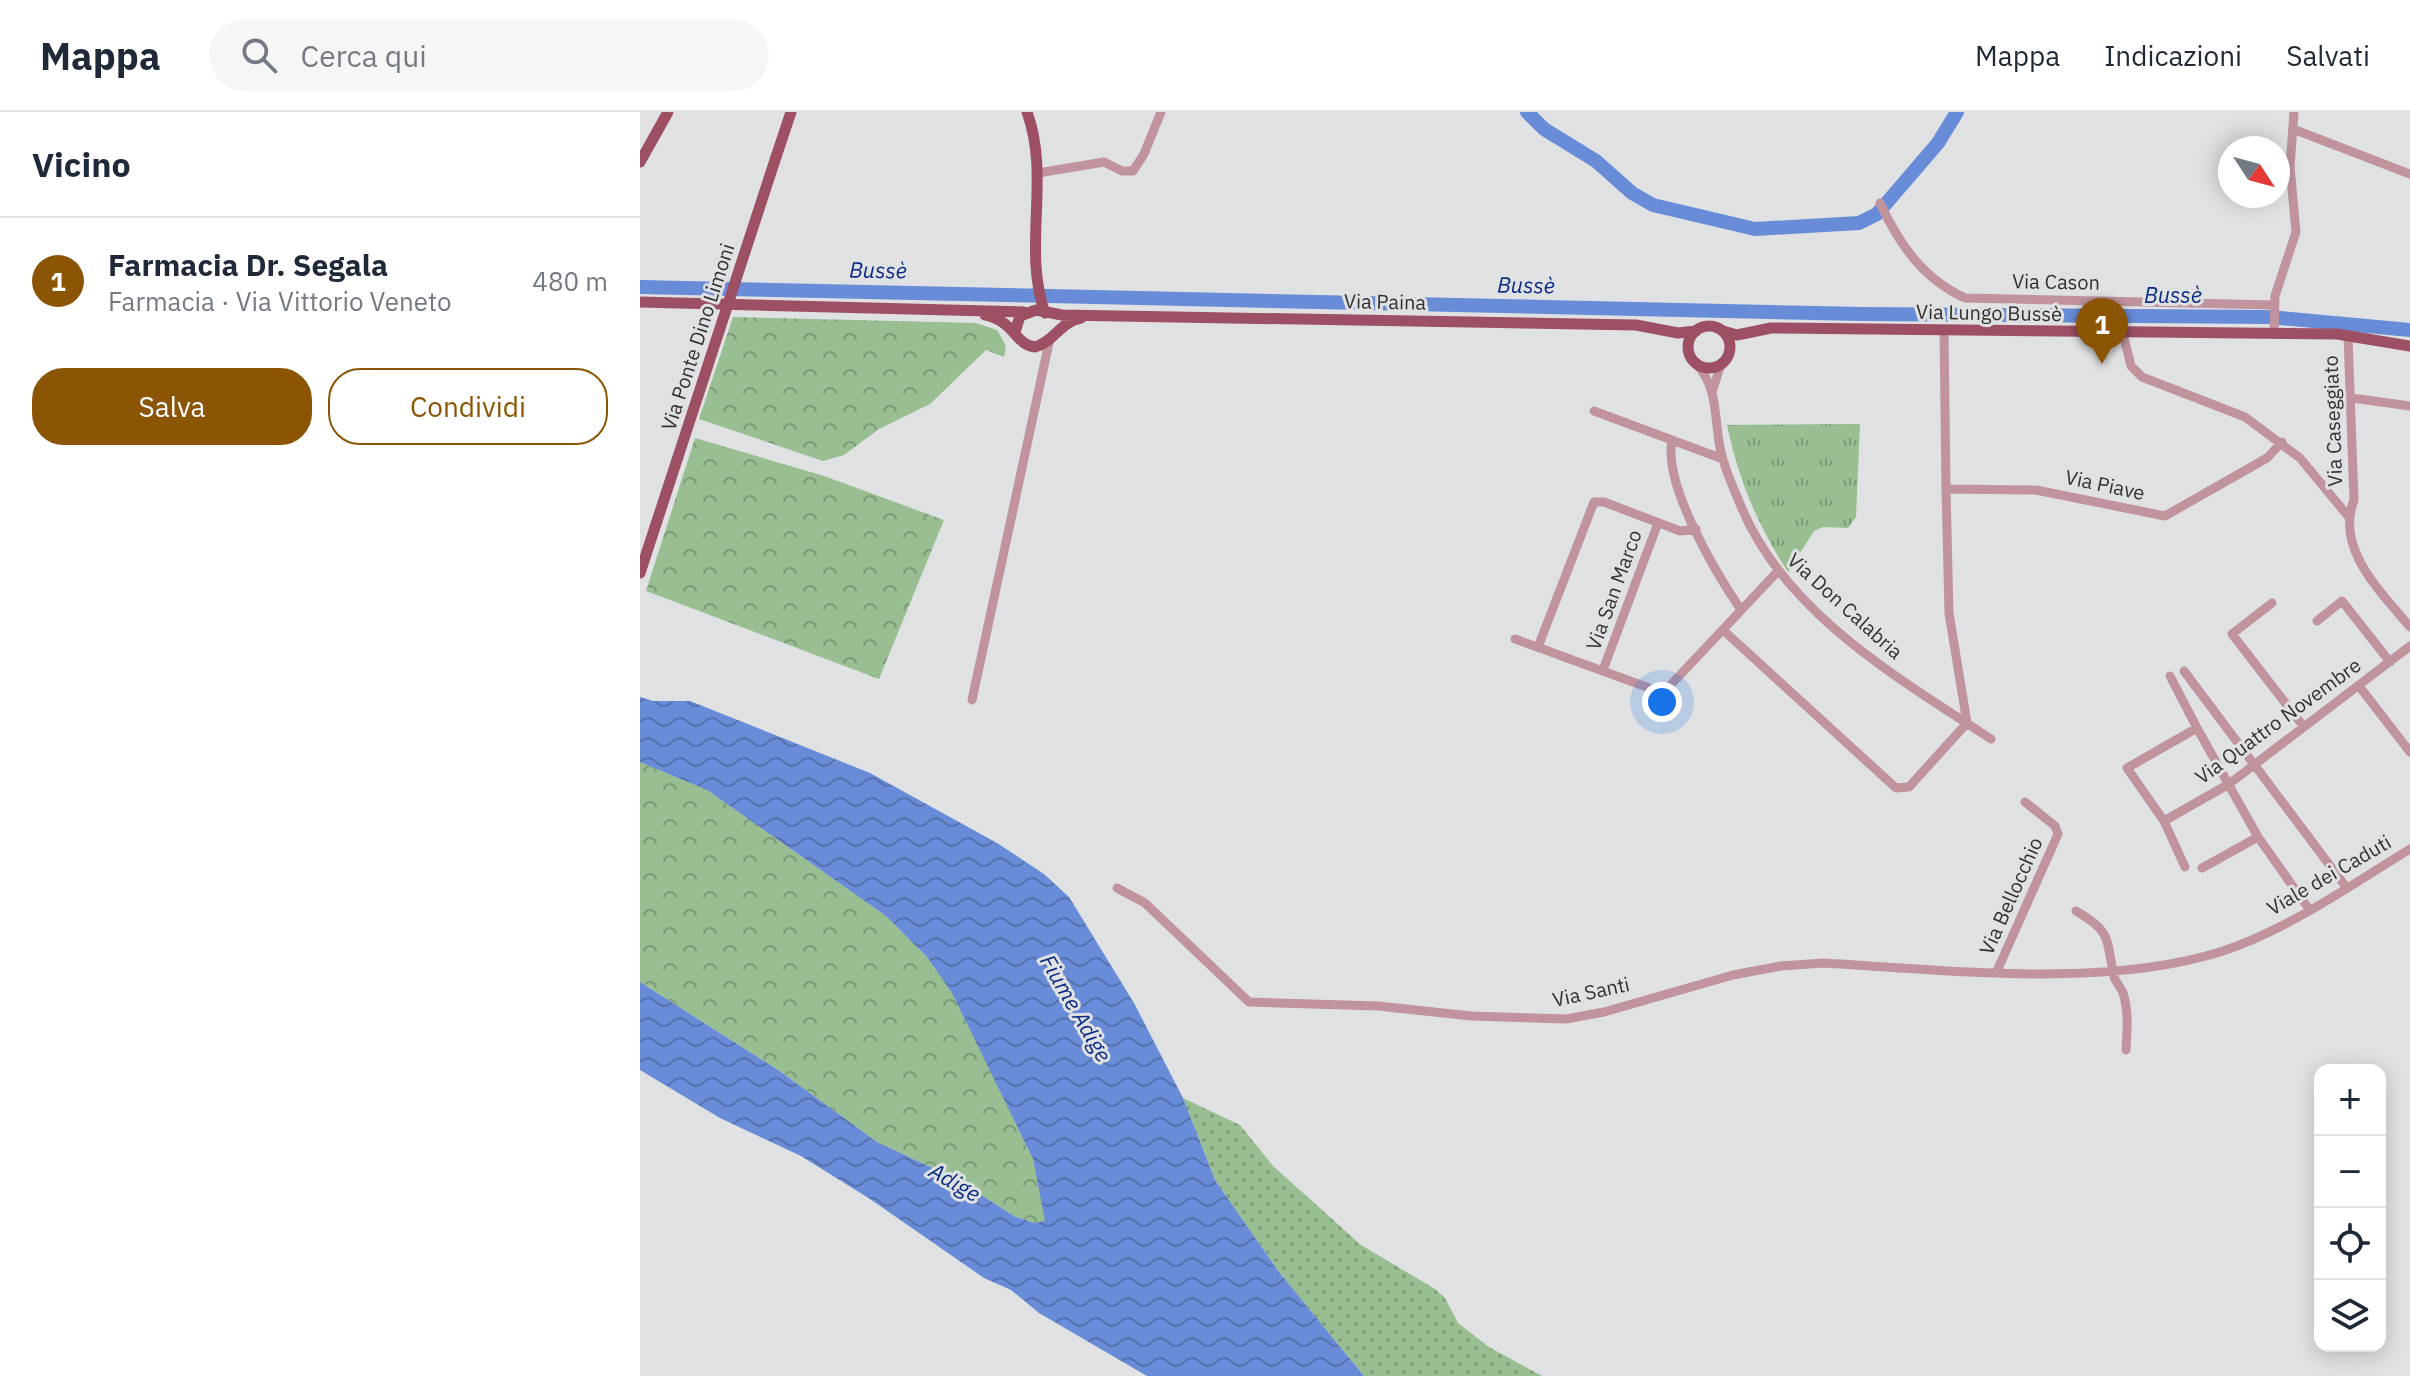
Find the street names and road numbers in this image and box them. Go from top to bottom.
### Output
street label: Via Ponte Dino Limoni [655,240,741,434]
street label: Via Cason [2012,267,2100,296]
street label: Via Paina [1344,287,1427,316]
street label: Via Lungo Bussè [1916,298,2062,327]
street label: Via Caseggiato [2317,355,2348,487]
street label: Via Piave [2063,463,2147,506]
street label: Via San Marco [1579,526,1648,654]
street label: Via Don Calabria [1782,546,1909,665]
street label: Via Quattro Novembre [2189,651,2366,790]
street label: Viale dei Caduti [2262,828,2396,921]
street label: Via Bellocchio [1973,833,2049,959]
street label: Via Santi [1550,970,1632,1013]

